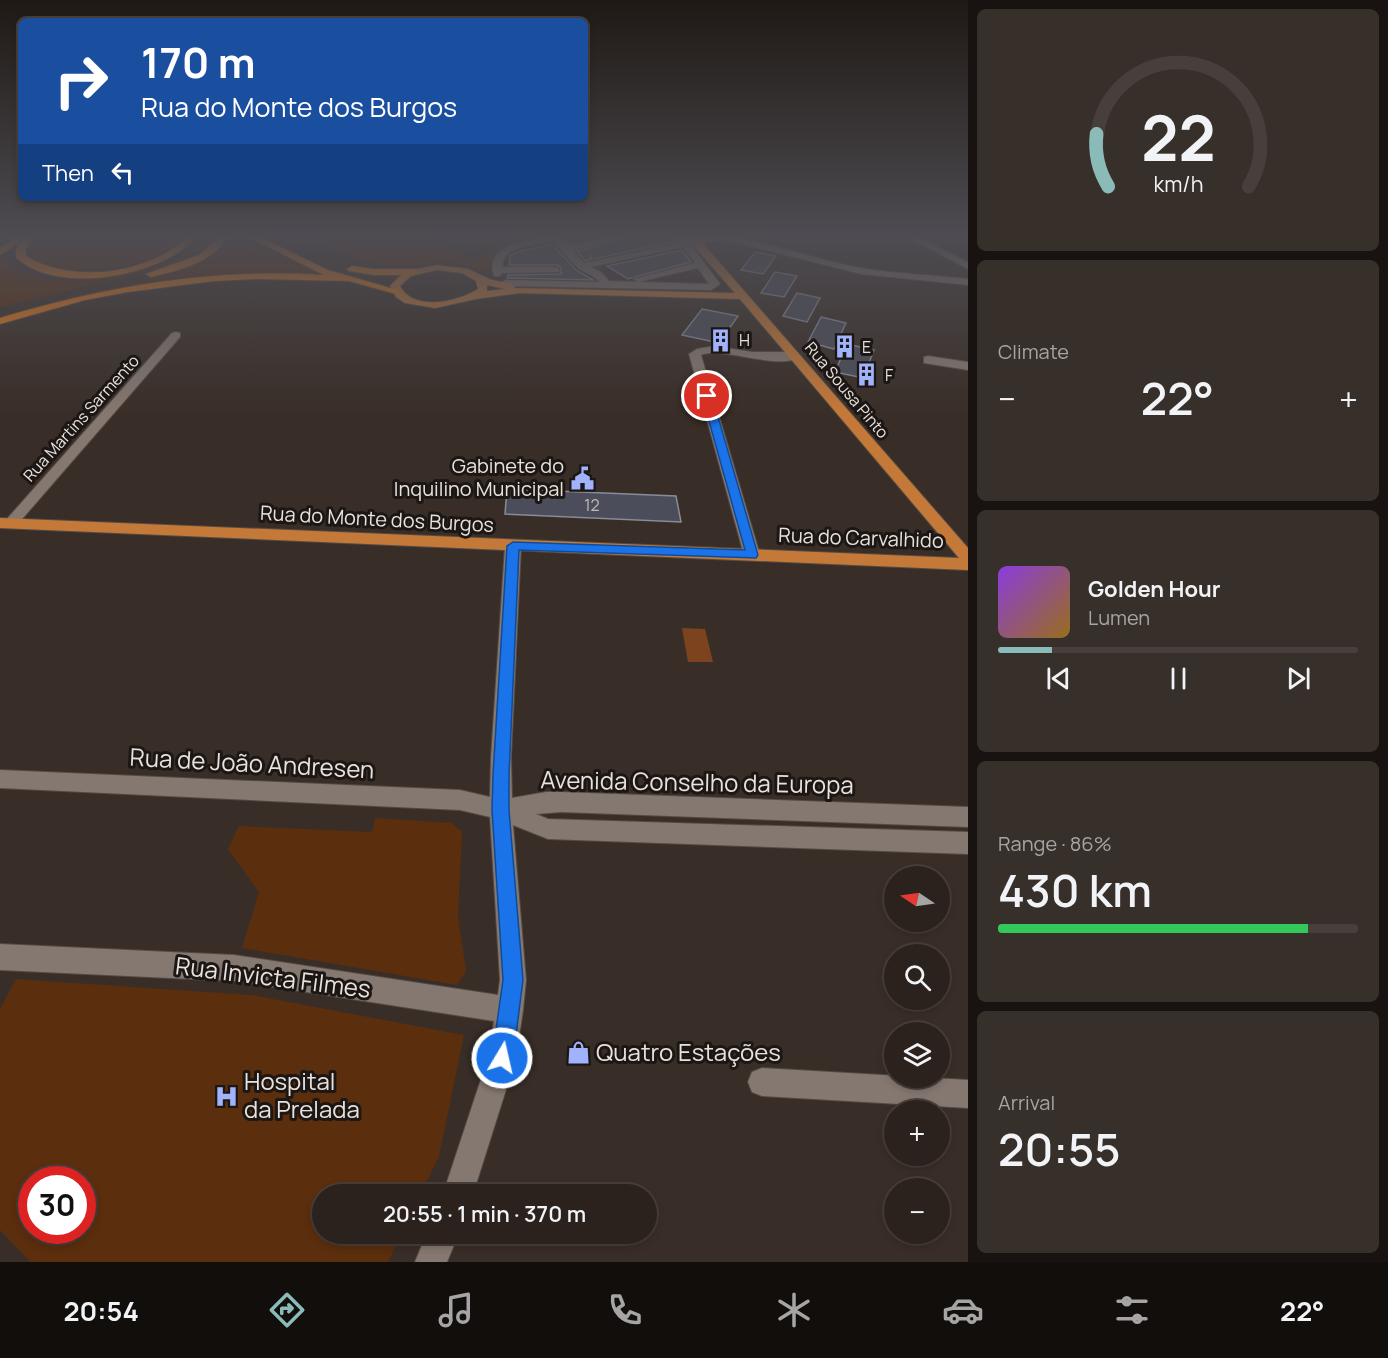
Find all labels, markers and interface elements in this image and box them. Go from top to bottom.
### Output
text: 170 m [141,33,256,91]
icon: right [42,42,120,120]
text: Rua do Monte dos Burgos [141,88,457,125]
text: 22 [1141,94,1215,180]
icon: left [106,156,139,189]
text: Then [42,158,94,188]
text: km/h [1153,169,1203,198]
building icon: H [708,327,734,353]
place label: H [739,329,750,351]
building icon: E [831,334,857,360]
place label: E [862,336,871,358]
street label: Rua Sousa Pinto [800,337,894,443]
text: Climate [998,338,1069,365]
street label: Rua Martins Sarmento [18,350,144,486]
building icon: F [854,362,880,388]
place label: F [885,364,893,386]
text: 22° [1141,367,1214,429]
pin [681,370,732,421]
text: − [998,376,1016,421]
text: + [1339,376,1358,421]
icon: arrive [690,379,723,412]
place label: Gabinete do Inquilino Municipal [394,452,564,502]
public building icon: Gabinete do Inquilino Municipal [569,465,595,491]
house number: 12 [584,494,600,516]
street label: Rua do Monte dos Burgos [259,499,495,538]
street label: Rua do Carvalhido [778,521,944,554]
text: Golden Hour [1088,574,1221,604]
text: Lumen [1088,604,1150,631]
icon: previous [1042,662,1075,695]
icon: pause [1162,662,1195,695]
icon: next [1282,662,1315,695]
street label: Rua de João Andresen [129,740,375,785]
street label: Avenida Conselho da Europa [540,762,854,801]
text: Range · 86% [998,830,1112,857]
text: 430 km [998,859,1152,921]
north arrow [884,866,950,932]
map controls [884,866,950,1244]
button: search [884,944,950,1010]
street label: Rua Invicta Filmes [174,948,373,1005]
button: layers [884,1022,950,1088]
position arrow [470,1026,534,1090]
place label: Quatro Estações [596,1035,781,1068]
shop icon: Quatro Estações [565,1040,591,1066]
place label: Hospital da Prelada [244,1064,360,1125]
hospital icon: Hospital da Prelada [213,1083,239,1109]
text: Arrival [998,1089,1055,1116]
button: + [884,1100,950,1166]
text: 20:55 [998,1118,1121,1180]
speed limit sign: 30 [18,1166,96,1244]
button: − [884,1178,950,1244]
text: 20:55 · 1 min · 370 m [383,1199,586,1229]
icon: directions [266,1289,308,1331]
icon: music [435,1289,477,1331]
icon: phone [604,1289,646,1331]
icon: climate [773,1289,815,1331]
icon: car [942,1289,984,1331]
icon: filters [1111,1289,1153,1331]
text: 20:54 [64,1292,139,1329]
text: 22° [1280,1292,1324,1329]

